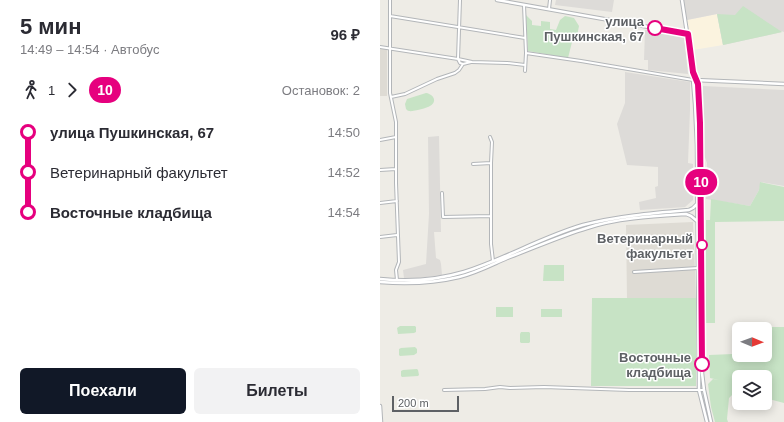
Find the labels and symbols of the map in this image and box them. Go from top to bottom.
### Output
place label: улица Пушкинская, 67 [544,14,645,44]
marker: улица Пушкинская, 67 [647,20,663,36]
line badge: 10 [683,169,719,195]
place label: Ветеринарный факультет [597,231,693,261]
marker: Ветеринарный факультет [696,239,708,251]
north arrow [732,322,772,362]
place label: Восточные кладбища [619,350,692,380]
marker: Восточные кладбища [694,356,710,372]
scale bar [392,394,459,413]

